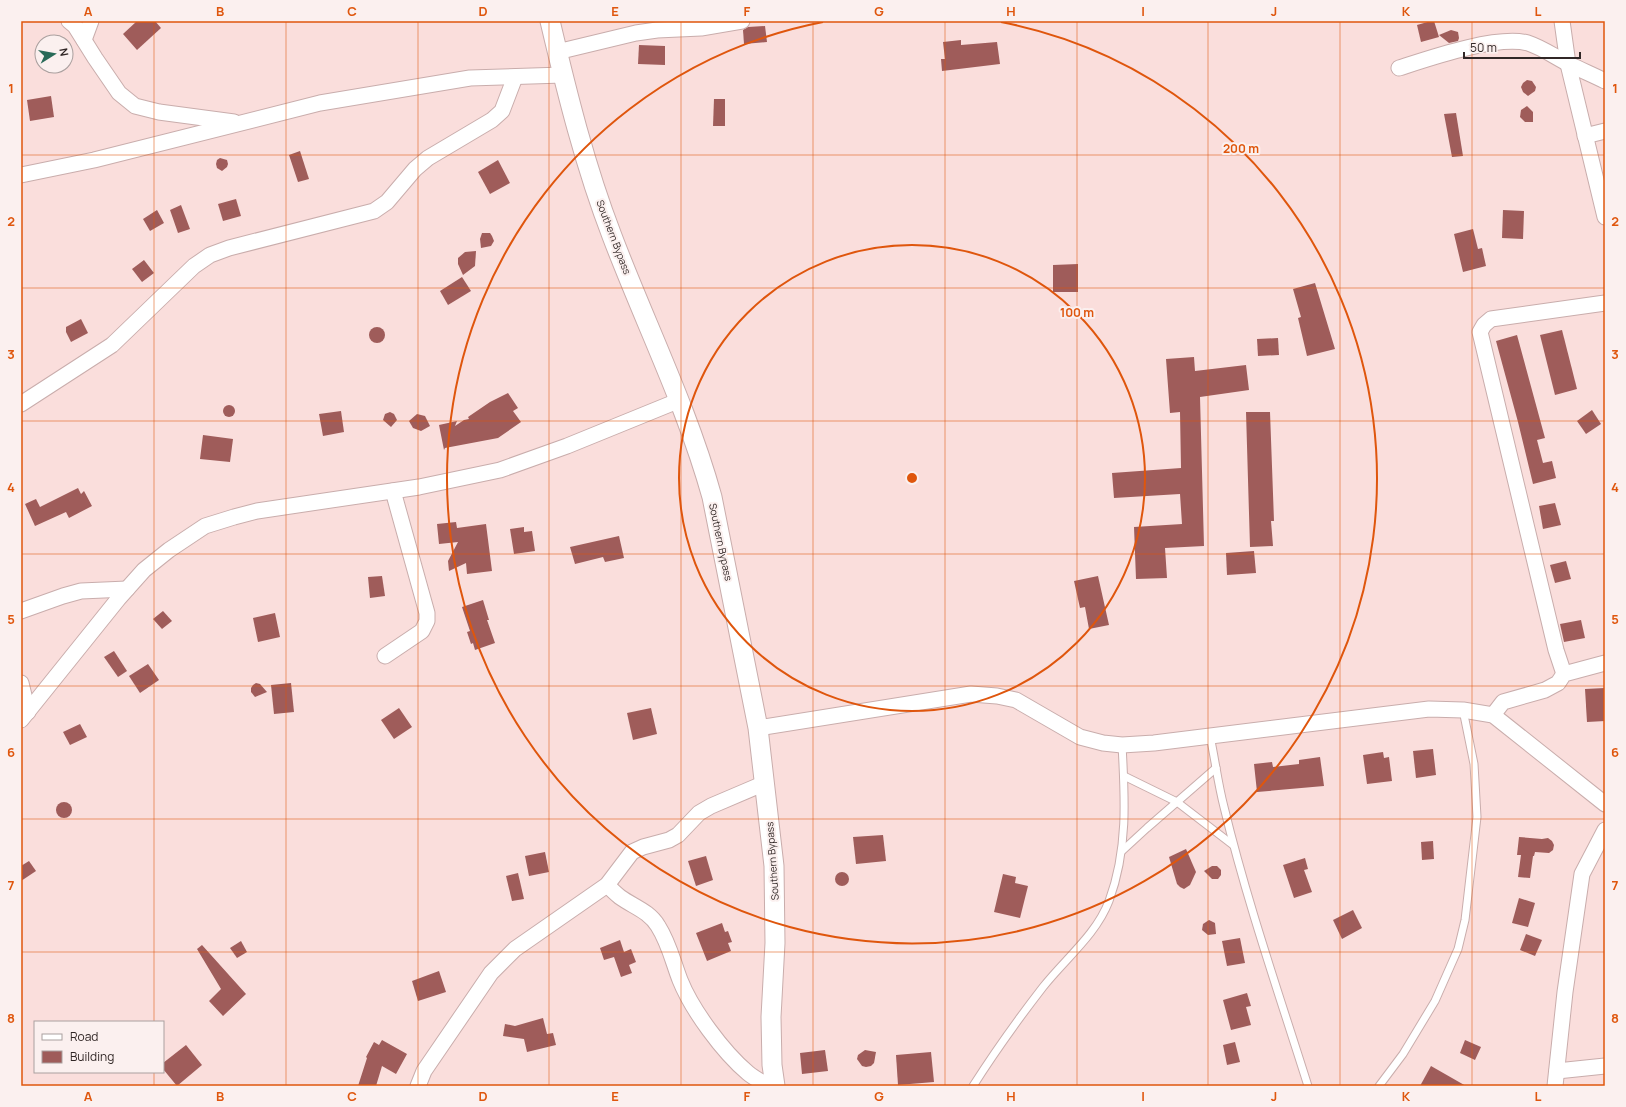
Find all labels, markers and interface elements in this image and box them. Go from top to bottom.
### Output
text: A [84,2,93,20]
text: B [216,2,224,20]
text: C [347,2,357,20]
text: D [478,2,488,20]
text: E [611,2,619,20]
text: F [744,2,751,20]
text: G [874,2,884,20]
text: H [1006,2,1016,20]
text: I [1141,2,1145,20]
text: J [1271,2,1277,20]
text: K [1402,2,1411,20]
text: L [1535,2,1542,20]
north arrow [34,34,74,74]
scale bar [1464,34,1580,60]
text: 50 m [1470,39,1497,56]
text: N [56,47,72,57]
text: 1 [8,79,14,97]
text: 1 [1612,79,1618,97]
text: 200 m [1223,140,1259,157]
street label: Southern Bypass [593,198,635,276]
text: 2 [7,212,15,230]
text: 2 [1611,212,1619,230]
text: 100 m [1060,304,1094,321]
text: 3 [7,345,15,363]
text: 3 [1611,345,1619,363]
centre of rings [905,471,919,485]
text: 4 [7,478,15,496]
text: 4 [1611,478,1619,496]
street label: Southern Bypass [706,502,736,582]
text: 5 [7,610,15,628]
text: 5 [1611,610,1619,628]
text: 6 [7,743,15,761]
text: 6 [1611,743,1619,761]
street label: Southern Bypass [762,821,782,901]
text: 7 [8,876,15,894]
text: 7 [1612,876,1619,894]
text: 8 [7,1009,15,1027]
text: 8 [1611,1009,1619,1027]
legend [34,1021,164,1073]
text: Road [70,1028,98,1045]
text: Building [70,1048,114,1065]
text: A [84,1087,93,1105]
text: B [216,1087,224,1105]
text: C [347,1087,357,1105]
text: D [478,1087,488,1105]
text: E [611,1087,619,1105]
text: F [744,1087,751,1105]
text: G [874,1087,884,1105]
text: H [1006,1087,1016,1105]
text: I [1141,1087,1145,1105]
text: J [1271,1087,1277,1105]
text: K [1402,1087,1411,1105]
text: L [1535,1087,1542,1105]

